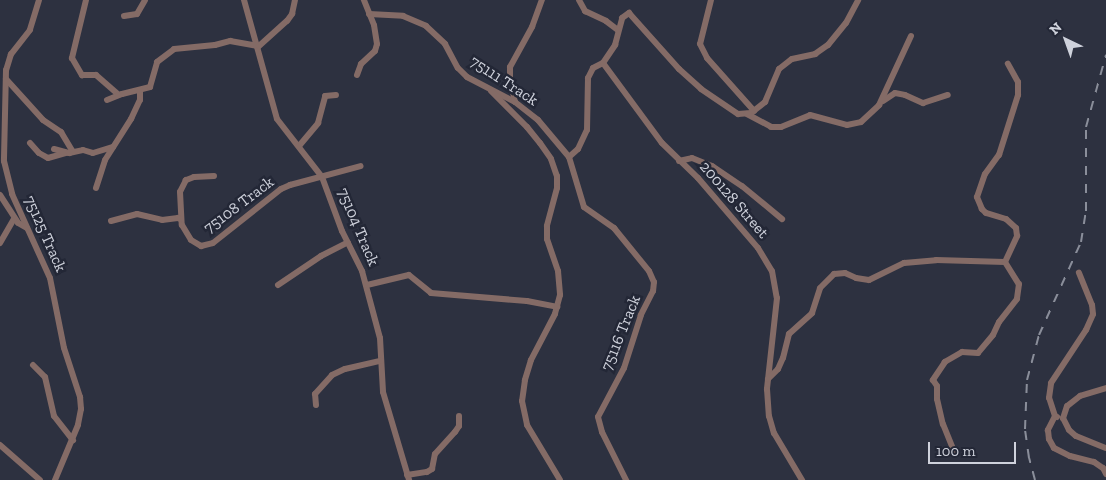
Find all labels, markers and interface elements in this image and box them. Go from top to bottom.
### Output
north arrow [1041,15,1091,65]
text: N [1046,19,1065,38]
street label: 75111 Track [466,52,542,110]
street label: 200128 Street [695,158,773,242]
street label: 75108 Track [200,172,278,238]
street label: 75104 Track [333,185,383,269]
street label: 75125 Track [20,193,70,275]
street label: 75116 Track [597,292,645,374]
scale bar [931,432,1018,464]
text: 100 m [936,442,975,460]

